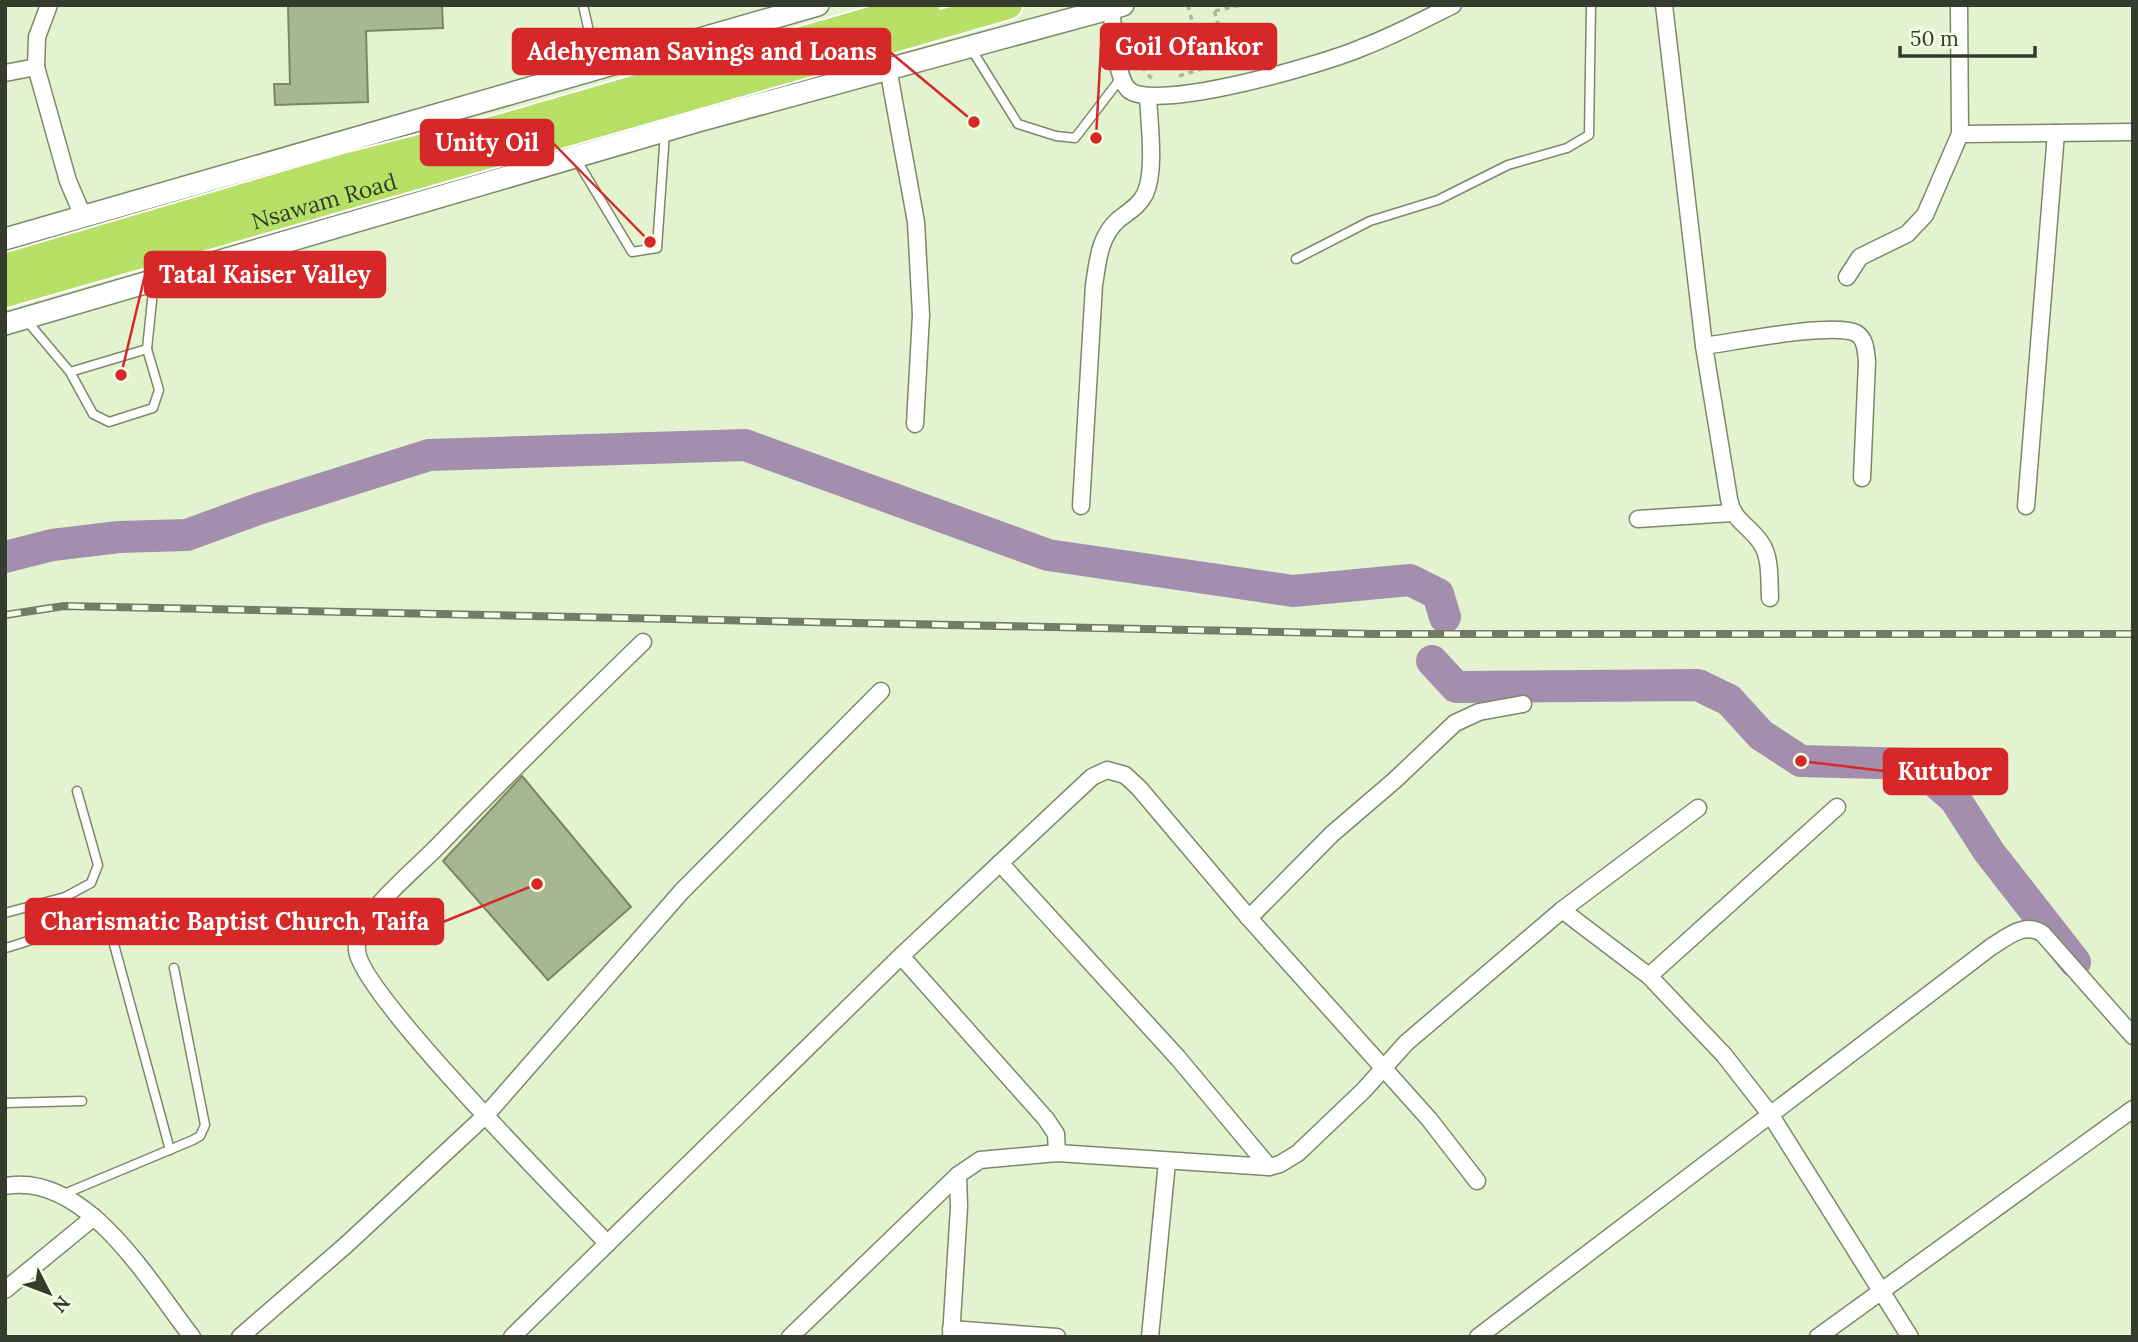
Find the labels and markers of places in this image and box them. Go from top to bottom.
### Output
callout: Goil Ofankor [1101,24,1276,69]
callout: Adehyeman Savings and Loans [513,29,890,74]
callout: Unity Oil [421,120,553,165]
callout: Tatal Kaiser Valley [145,252,385,297]
callout: Kutubor [1884,749,2007,794]
callout: Charismatic Baptist Church, Taifa [26,899,443,944]

